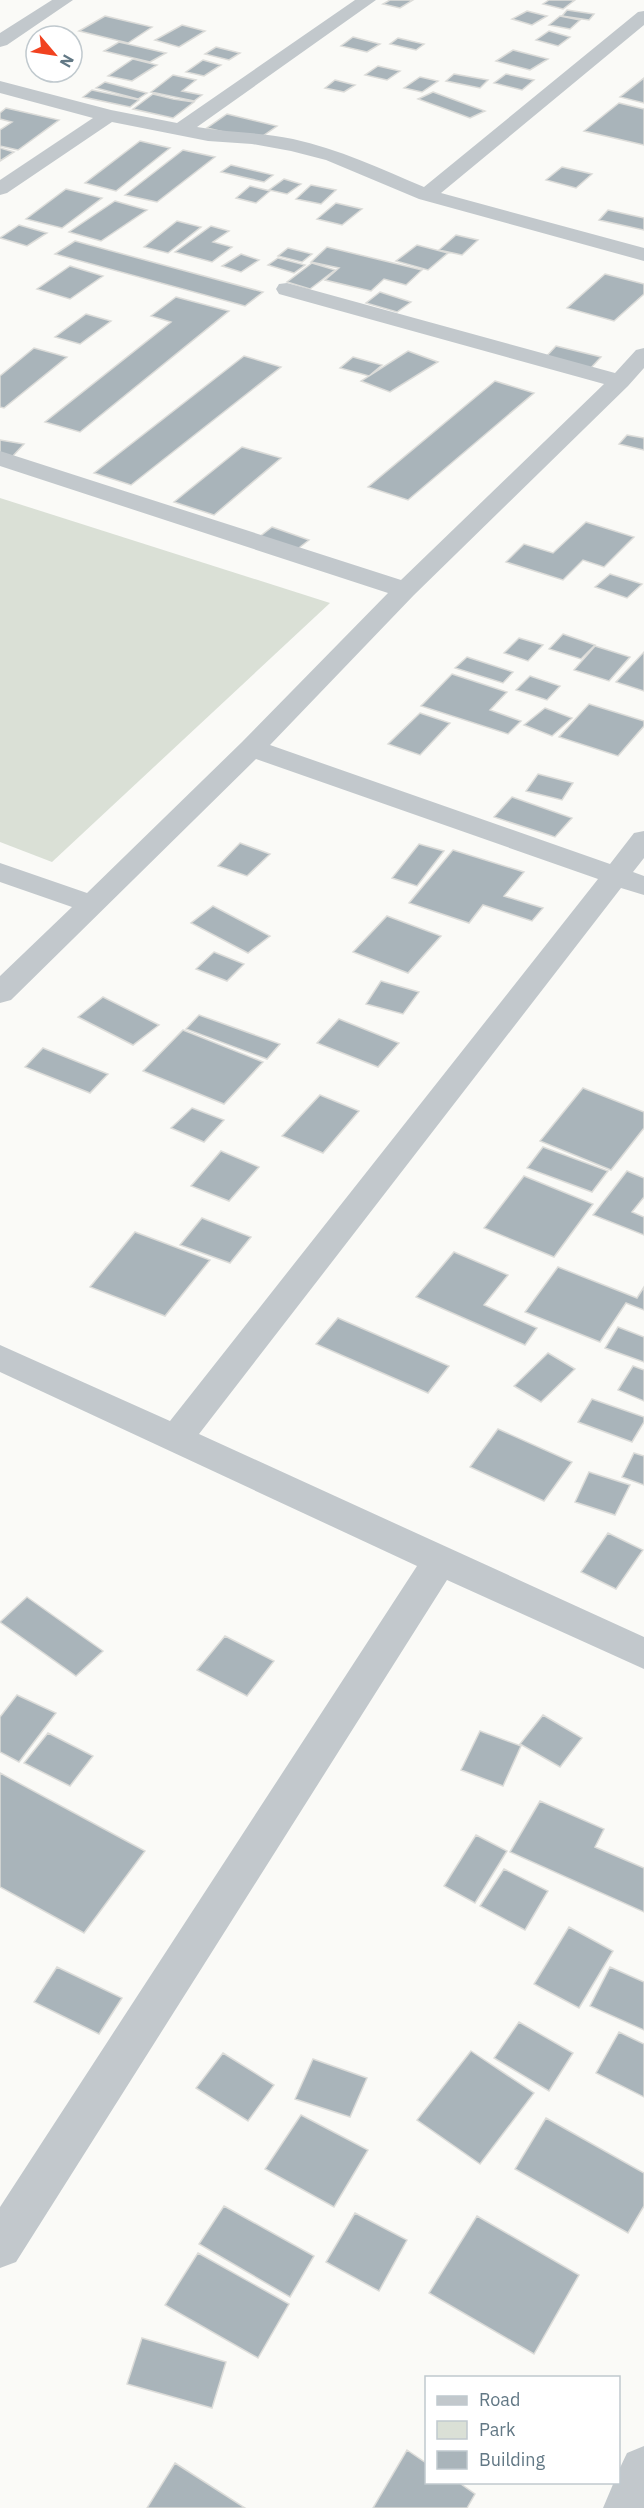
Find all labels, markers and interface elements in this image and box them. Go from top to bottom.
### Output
north arrow [24,24,84,84]
text: N [56,51,79,71]
legend [425,2376,620,2484]
text: Road [479,2388,520,2411]
text: Park [479,2418,516,2441]
text: Building [479,2448,546,2471]

